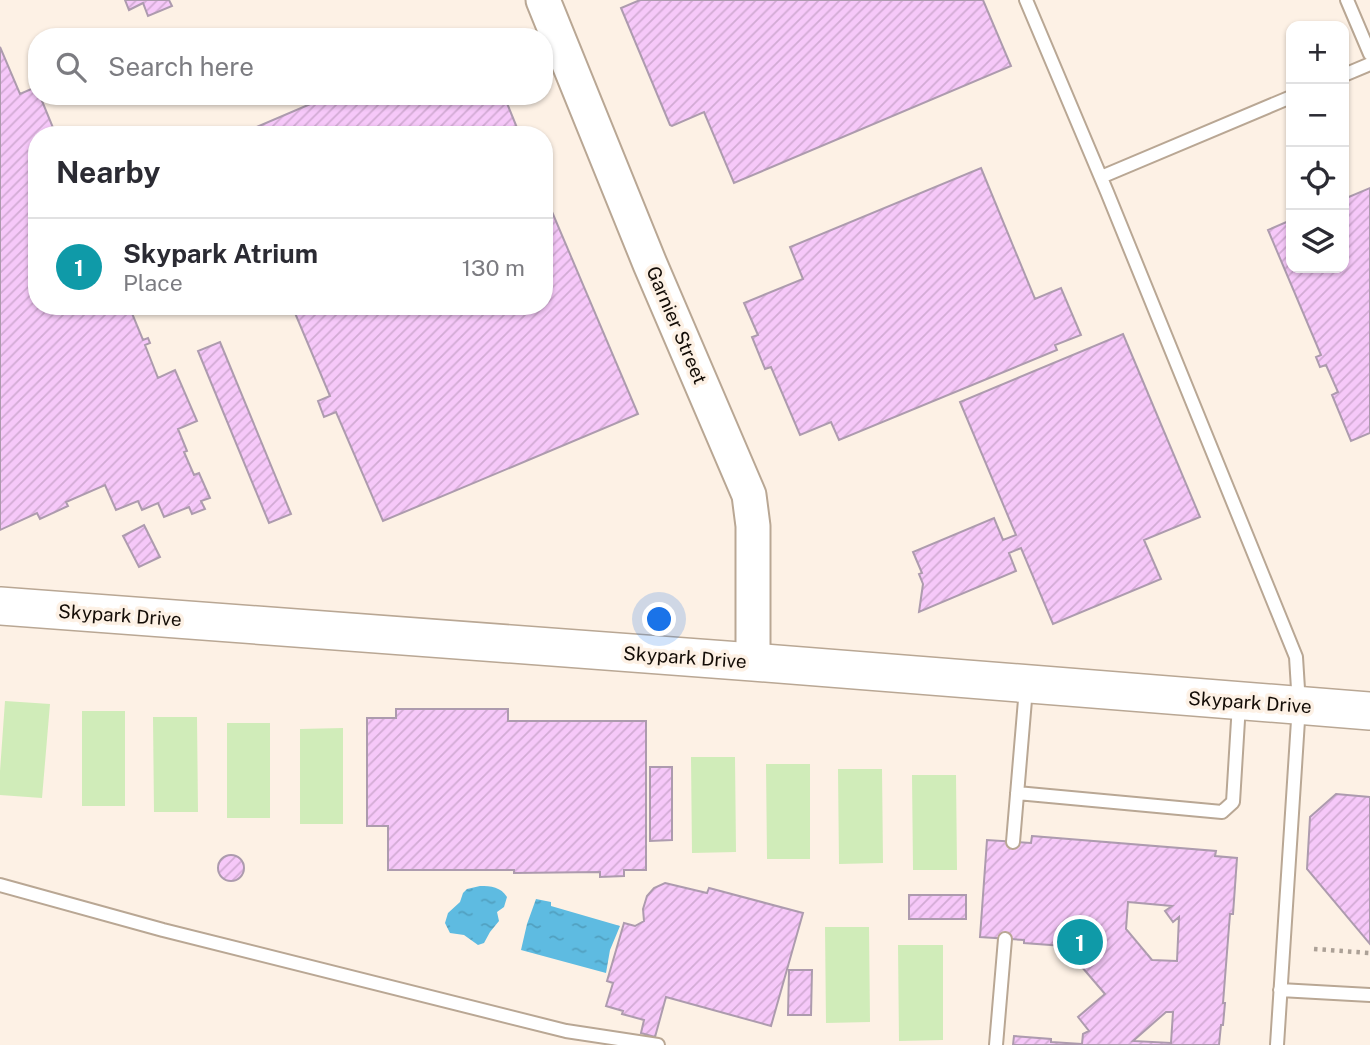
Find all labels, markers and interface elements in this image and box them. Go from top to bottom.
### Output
map controls [1286,21,1349,273]
button: + [1286,21,1349,84]
search box [28,28,553,105]
icon: search [52,48,90,86]
text: Search here [108,51,254,82]
button: − [1286,84,1349,147]
button: locate [1286,147,1349,210]
text: Nearby [56,154,160,190]
button: layers [1286,210,1349,273]
text: Skypark Atrium [123,238,318,269]
text: 1 [74,254,84,281]
text: 130 m [462,254,525,281]
street label: Garnier Street [642,263,712,387]
text: Place [123,269,183,296]
street label: Skypark Drive [58,600,182,630]
your location [642,602,676,636]
street label: Skypark Drive [623,642,747,672]
street label: Skypark Drive [1188,687,1312,717]
pin: 1 [1057,916,1103,968]

